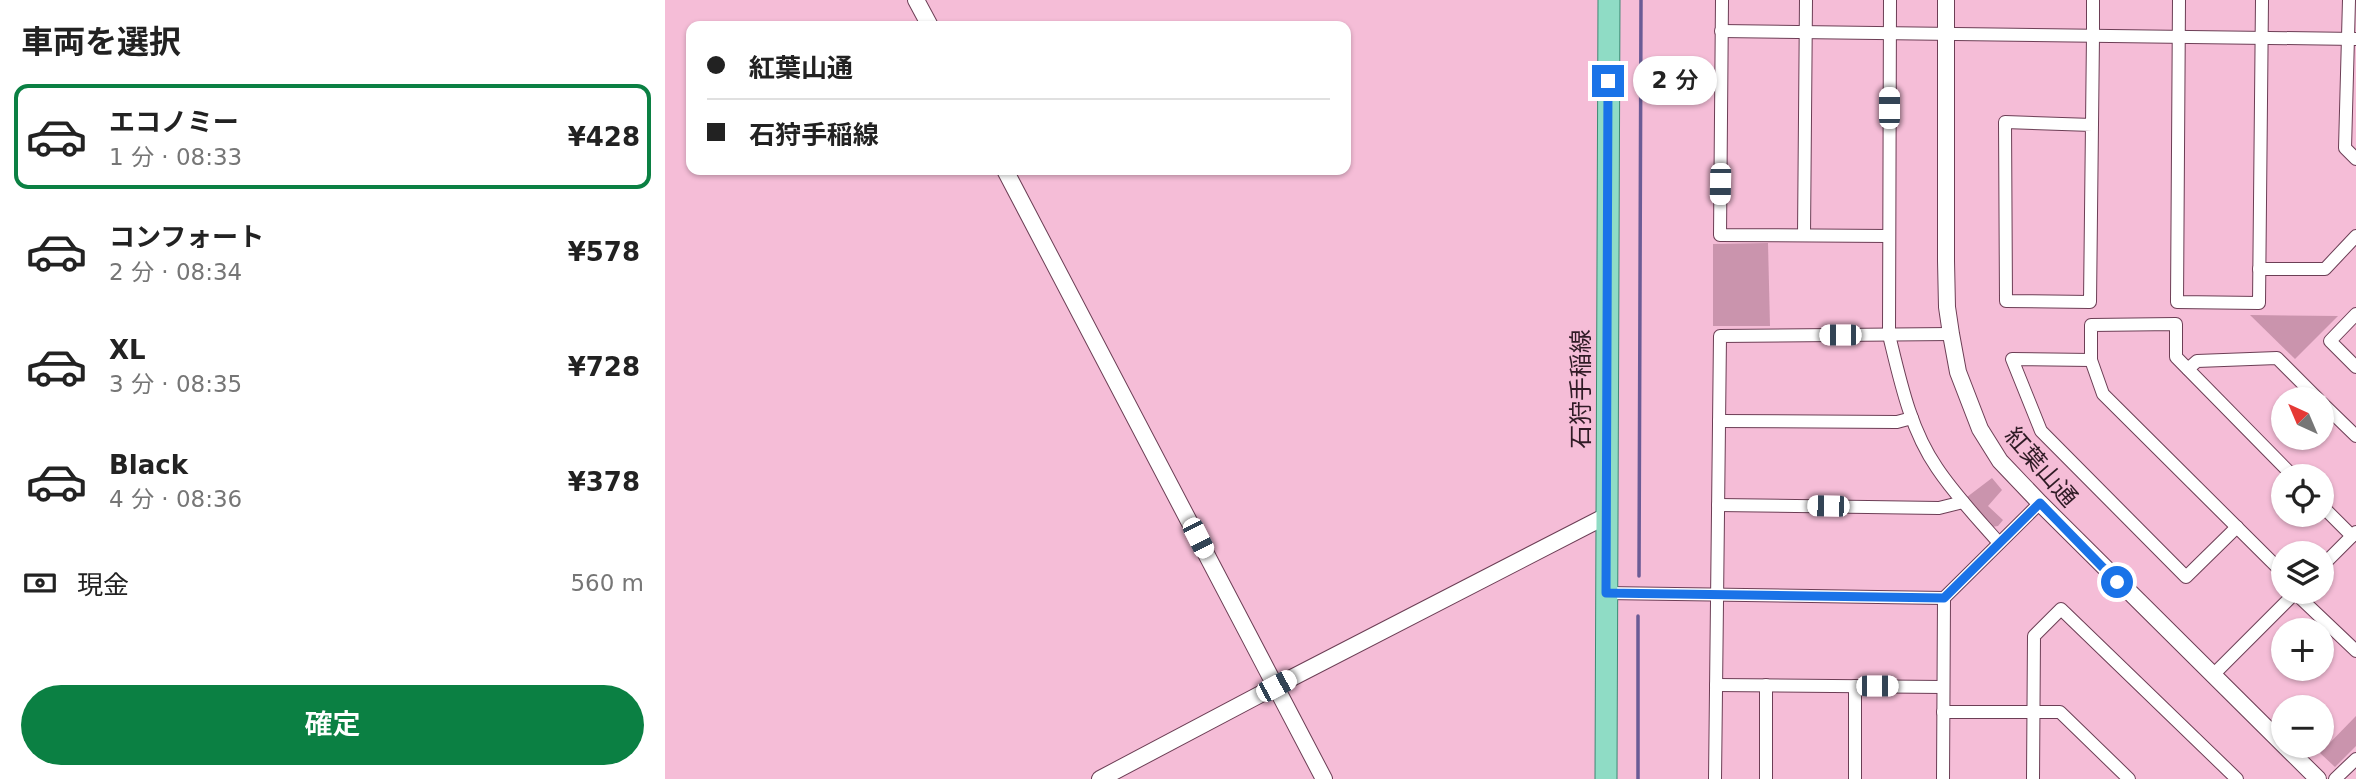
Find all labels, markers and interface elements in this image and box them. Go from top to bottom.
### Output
text: 車両を選択 [21,23,181,61]
text: 紅葉山通 [749,53,853,83]
callout: 2 分 [1633,56,1717,106]
route end [1592,65,1624,97]
text: 2 分 [1651,67,1699,93]
car [1879,87,1900,129]
icon: car [25,105,88,168]
text: エコノミー [109,107,239,137]
text: 石狩手稲線 [749,120,879,150]
text: ¥428 [568,122,640,152]
text: 1 分 · 08:33 [109,144,242,170]
car [1710,163,1731,205]
icon: car [25,220,88,283]
text: コンフォート [109,222,264,252]
text: ¥578 [568,237,640,267]
text: 2 分 · 08:34 [109,259,242,285]
car [1820,325,1862,346]
street label: 石狩手稲線 [1567,329,1595,449]
icon: car [25,335,88,398]
text: XL [109,335,146,365]
text: ¥728 [568,352,640,382]
text: 3 分 · 08:35 [109,371,242,397]
north arrow [2271,387,2335,450]
map controls [2271,387,2334,758]
street label: 紅葉山通 [1999,422,2083,512]
icon: car [25,450,88,513]
text: Black [109,450,188,480]
button: locate [2271,464,2334,527]
text: ¥378 [568,467,640,497]
text: 4 分 · 08:36 [109,486,242,512]
car [1807,495,1850,517]
car [1180,515,1217,561]
button: layers [2271,541,2334,604]
icon: cash [21,564,59,602]
route start [2101,566,2133,598]
text: 現金 [77,570,129,600]
text: 560 m [570,570,644,596]
button: + [2271,618,2334,681]
car [1253,667,1300,705]
car [1857,676,1899,697]
button: 確定 [21,685,644,765]
button: − [2271,695,2334,758]

